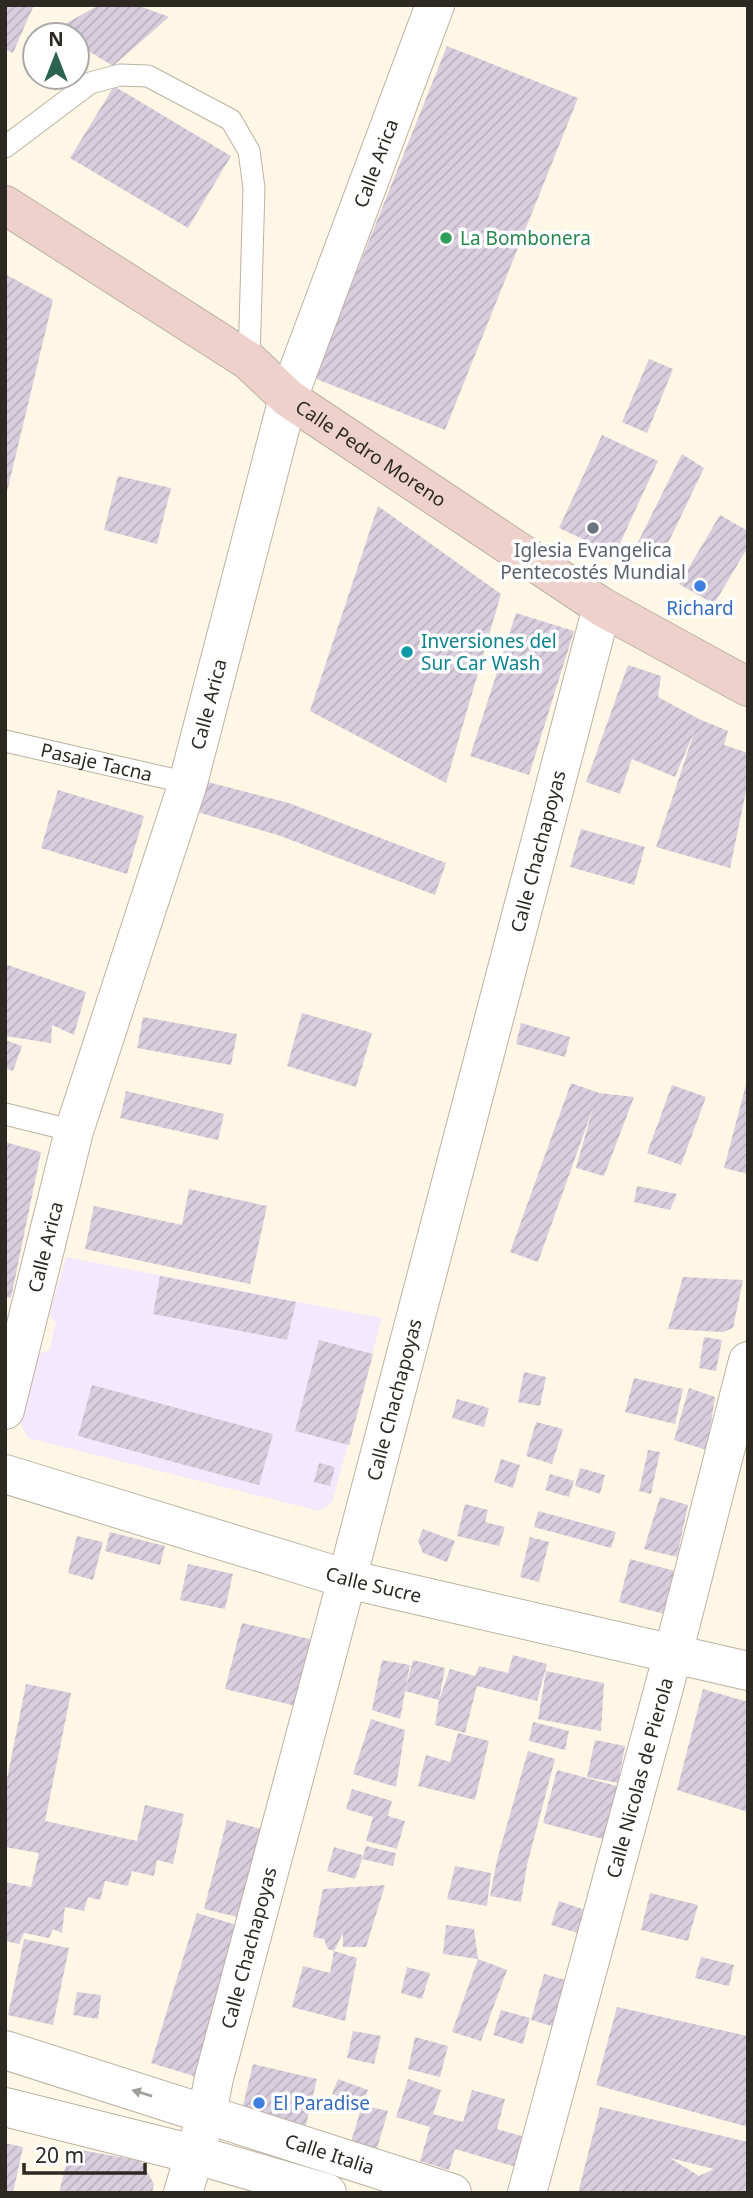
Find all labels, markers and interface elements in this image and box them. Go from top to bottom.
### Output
north arrow [21,21,91,91]
text: N [48,26,64,52]
street label: Calle Arica [347,115,404,211]
place label: La Bombonera [460,225,591,251]
marker: La Bombonera [438,230,454,246]
street label: Calle Pedro Moreno [290,394,451,513]
marker: Iglesia Evangelica Pentecostés Mundial [585,520,601,536]
place label: Iglesia Evangelica Pentecostés Mundial [500,537,686,585]
marker: Richard [692,578,708,594]
place label: Richard [666,595,734,621]
place label: Inversiones del Sur Car Wash [421,628,557,676]
marker: Inversiones del Sur Car Wash [399,644,415,660]
street label: Calle Arica [184,656,233,752]
street label: Pasaje Tacna [38,737,155,787]
street label: Calle Chachapoyas [504,767,572,935]
street label: Calle Arica [22,1199,69,1295]
street label: Calle Chachapoyas [360,1316,428,1484]
street label: Calle Sucre [323,1560,424,1609]
street label: Calle Nicolas de Pierola [600,1675,679,1881]
street label: Calle Chachapoyas [215,1864,283,2032]
one-way arrow [131,2087,152,2098]
place label: El Paradise [273,2090,370,2116]
marker: El Paradise [251,2095,267,2111]
street label: Calle Italia [282,2127,378,2180]
scale bar [24,2132,145,2176]
text: 20 m [35,2141,84,2169]

